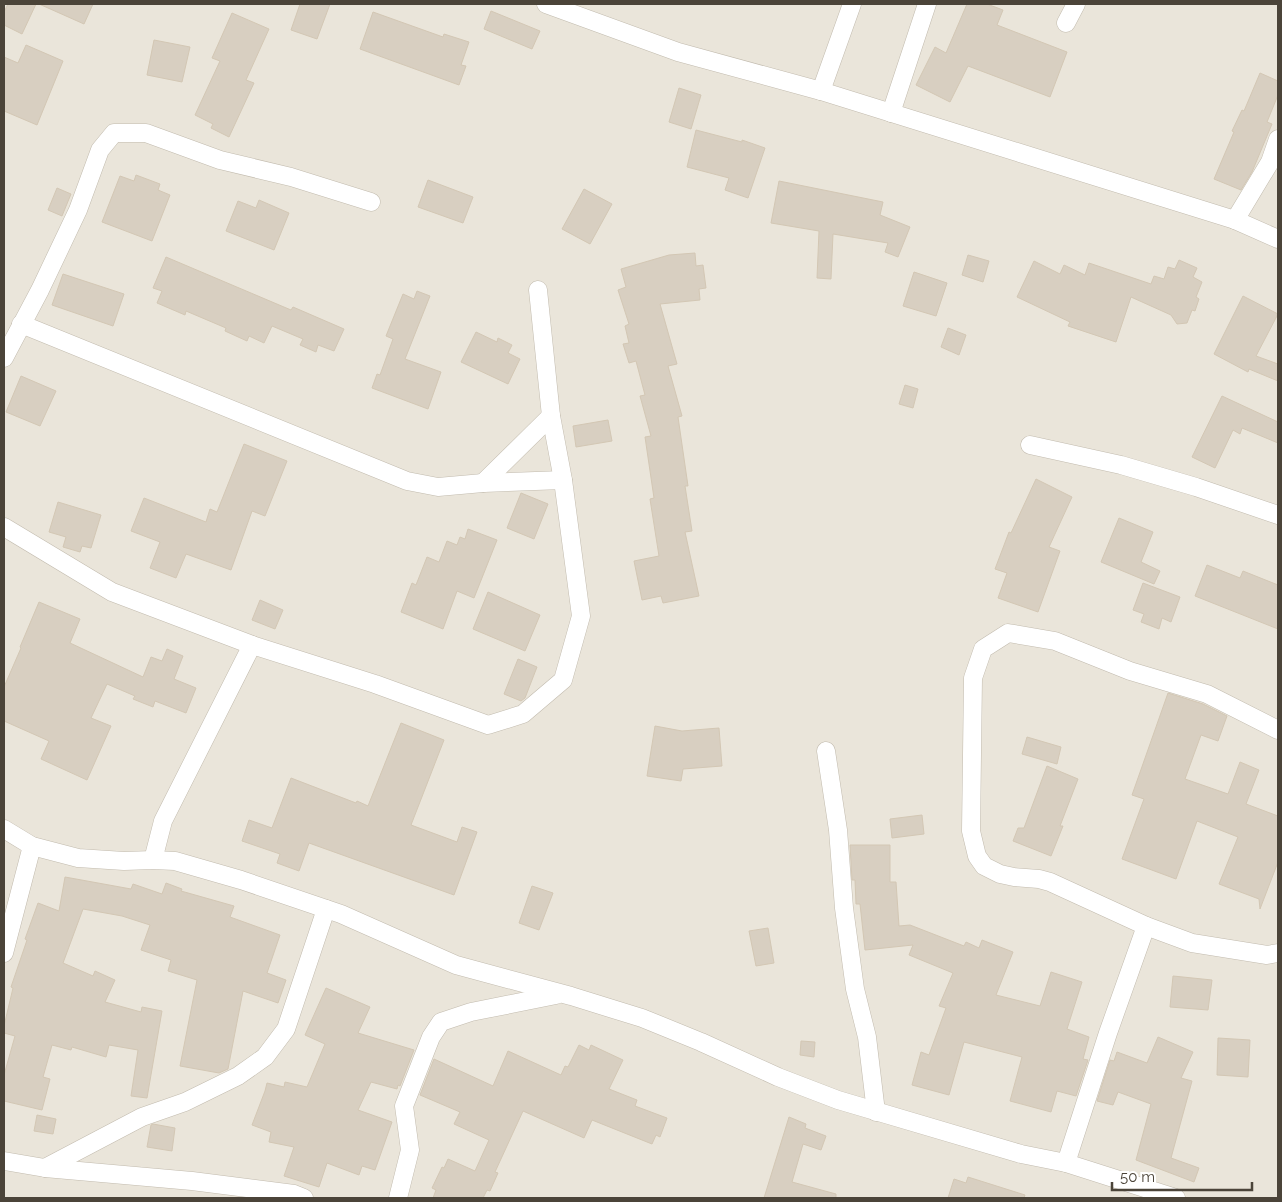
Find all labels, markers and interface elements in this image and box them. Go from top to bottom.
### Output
scale bar [1112,1160,1252,1192]
text: 50 m [1120,1168,1155,1186]

